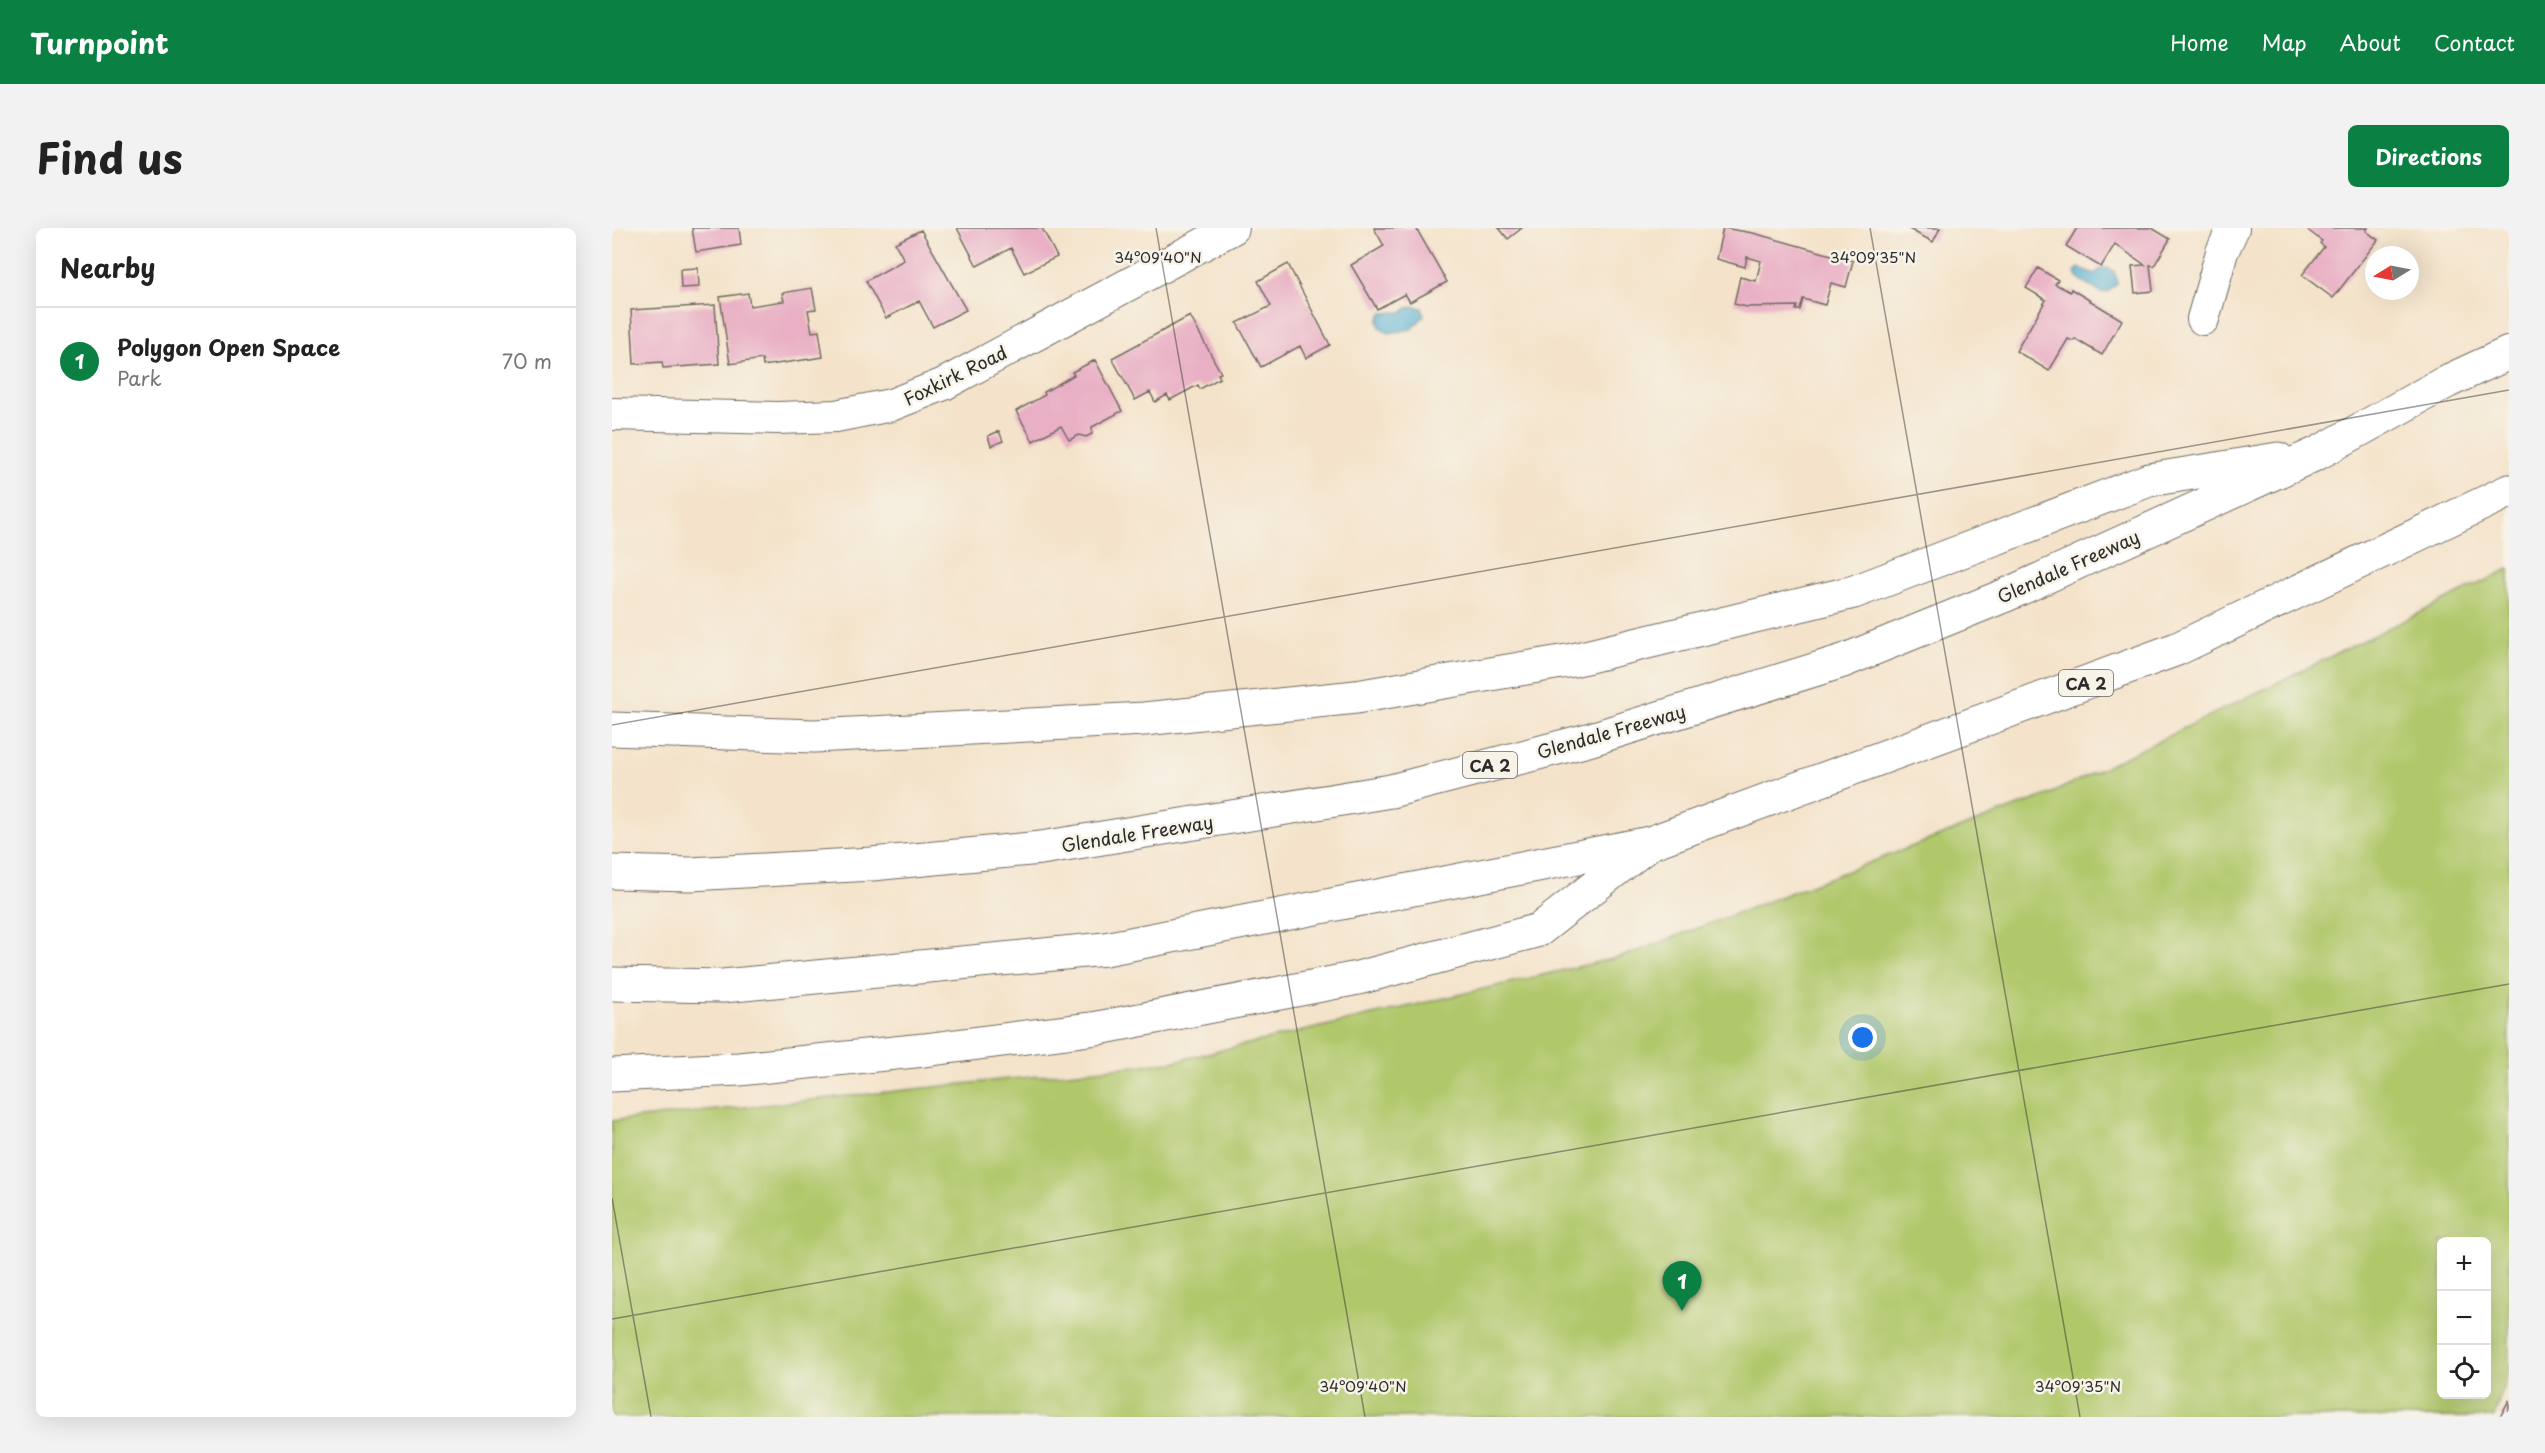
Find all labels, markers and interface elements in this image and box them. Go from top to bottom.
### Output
text: Turnpoint [30,21,169,64]
text: Home [2170,26,2229,58]
text: Map [2262,26,2307,58]
text: About [2340,26,2401,58]
text: Contact [2434,26,2515,58]
text: Find us [36,125,183,188]
button: Directions [2348,125,2509,187]
text: 34°09'40"N [1114,245,1202,268]
text: 34°09'35"N [1830,245,1916,268]
north arrow [2365,246,2419,300]
text: Nearby [60,248,155,287]
text: Polygon Open Space [117,330,340,363]
street label: Foxkirk Road [899,338,1011,412]
text: 1 [75,346,84,376]
text: 70 m [502,346,552,376]
text: Park [117,363,162,393]
street label: Glendale Freeway [1992,522,2144,610]
road number: CA 2 [2059,670,2113,696]
street label: Glendale Freeway [1534,697,1688,765]
road number: CA 2 [1463,752,1517,778]
street label: Glendale Freeway [1059,808,1215,858]
your location [1848,1023,1877,1052]
map controls [2437,1237,2491,1399]
button: + [2437,1237,2491,1291]
pin: 1 [1662,1262,1702,1311]
button: − [2437,1291,2491,1345]
button: locate [2437,1345,2491,1399]
text: 34°09'40"N [1319,1374,1407,1397]
text: 34°09'35"N [2035,1374,2121,1397]

